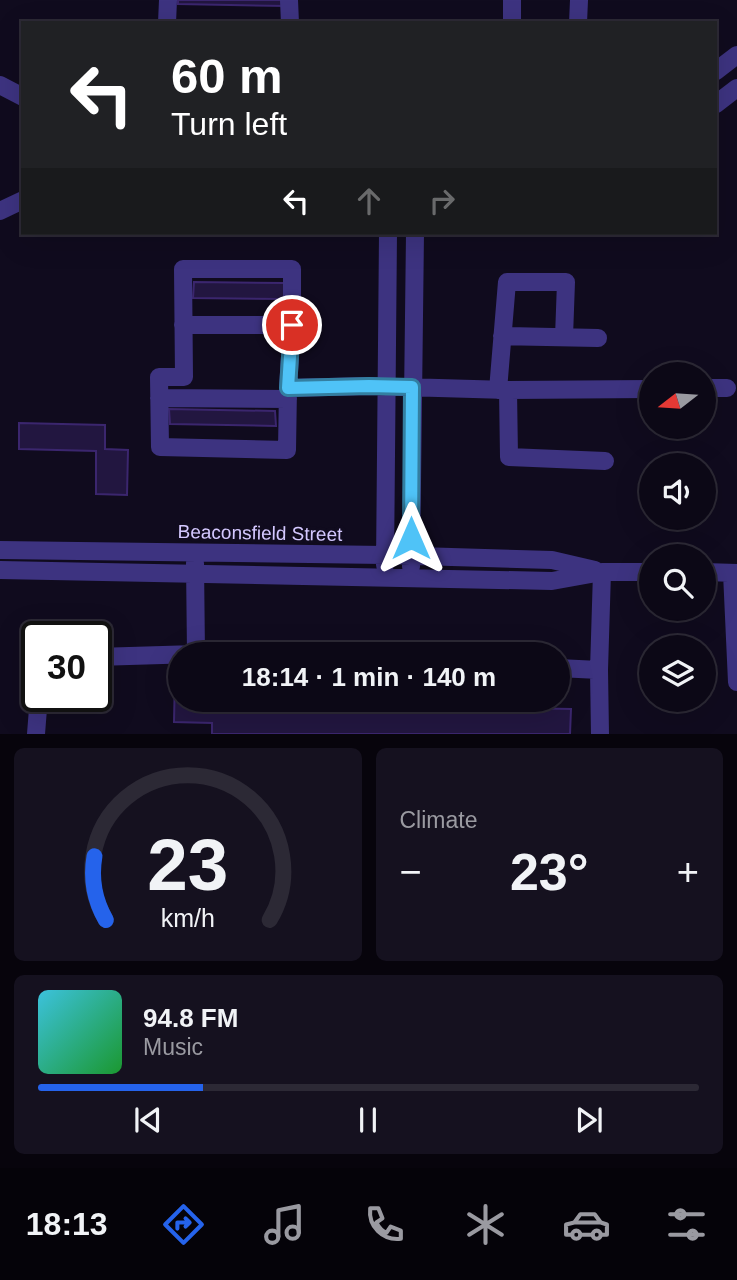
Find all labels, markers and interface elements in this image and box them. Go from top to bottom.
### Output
icon: left [56,49,147,140]
text: 60 m [171,49,283,103]
text: Turn left [171,106,287,142]
icon: left [277,182,315,220]
icon: ahead [350,182,388,220]
icon: right [423,182,461,220]
pin [262,295,322,355]
icon: arrive [273,306,311,344]
north arrow [639,362,716,439]
map controls [639,362,716,712]
button: sound [639,453,716,530]
position arrow [374,501,448,575]
street label: Beaconsfield Street [177,521,343,545]
button: search [639,544,716,621]
speed limit sign: 30 [21,621,112,712]
button: layers [639,635,716,712]
text: 18:14 · 1 min · 140 m [242,662,496,692]
text: Climate [400,807,477,833]
text: 23 [147,825,228,906]
text: 23° [510,843,589,901]
text: − [400,851,422,893]
text: + [677,851,699,893]
text: km/h [161,904,215,932]
text: 94.8 FM [143,1003,238,1033]
text: Music [143,1034,203,1060]
icon: previous [129,1101,167,1139]
icon: pause [349,1101,387,1139]
icon: next [570,1101,608,1139]
icon: directions [159,1200,208,1249]
icon: music [260,1200,309,1249]
icon: phone [360,1200,409,1249]
icon: climate [461,1200,510,1249]
icon: car [562,1200,611,1249]
icon: filters [662,1200,711,1249]
text: 18:13 [26,1206,108,1242]

